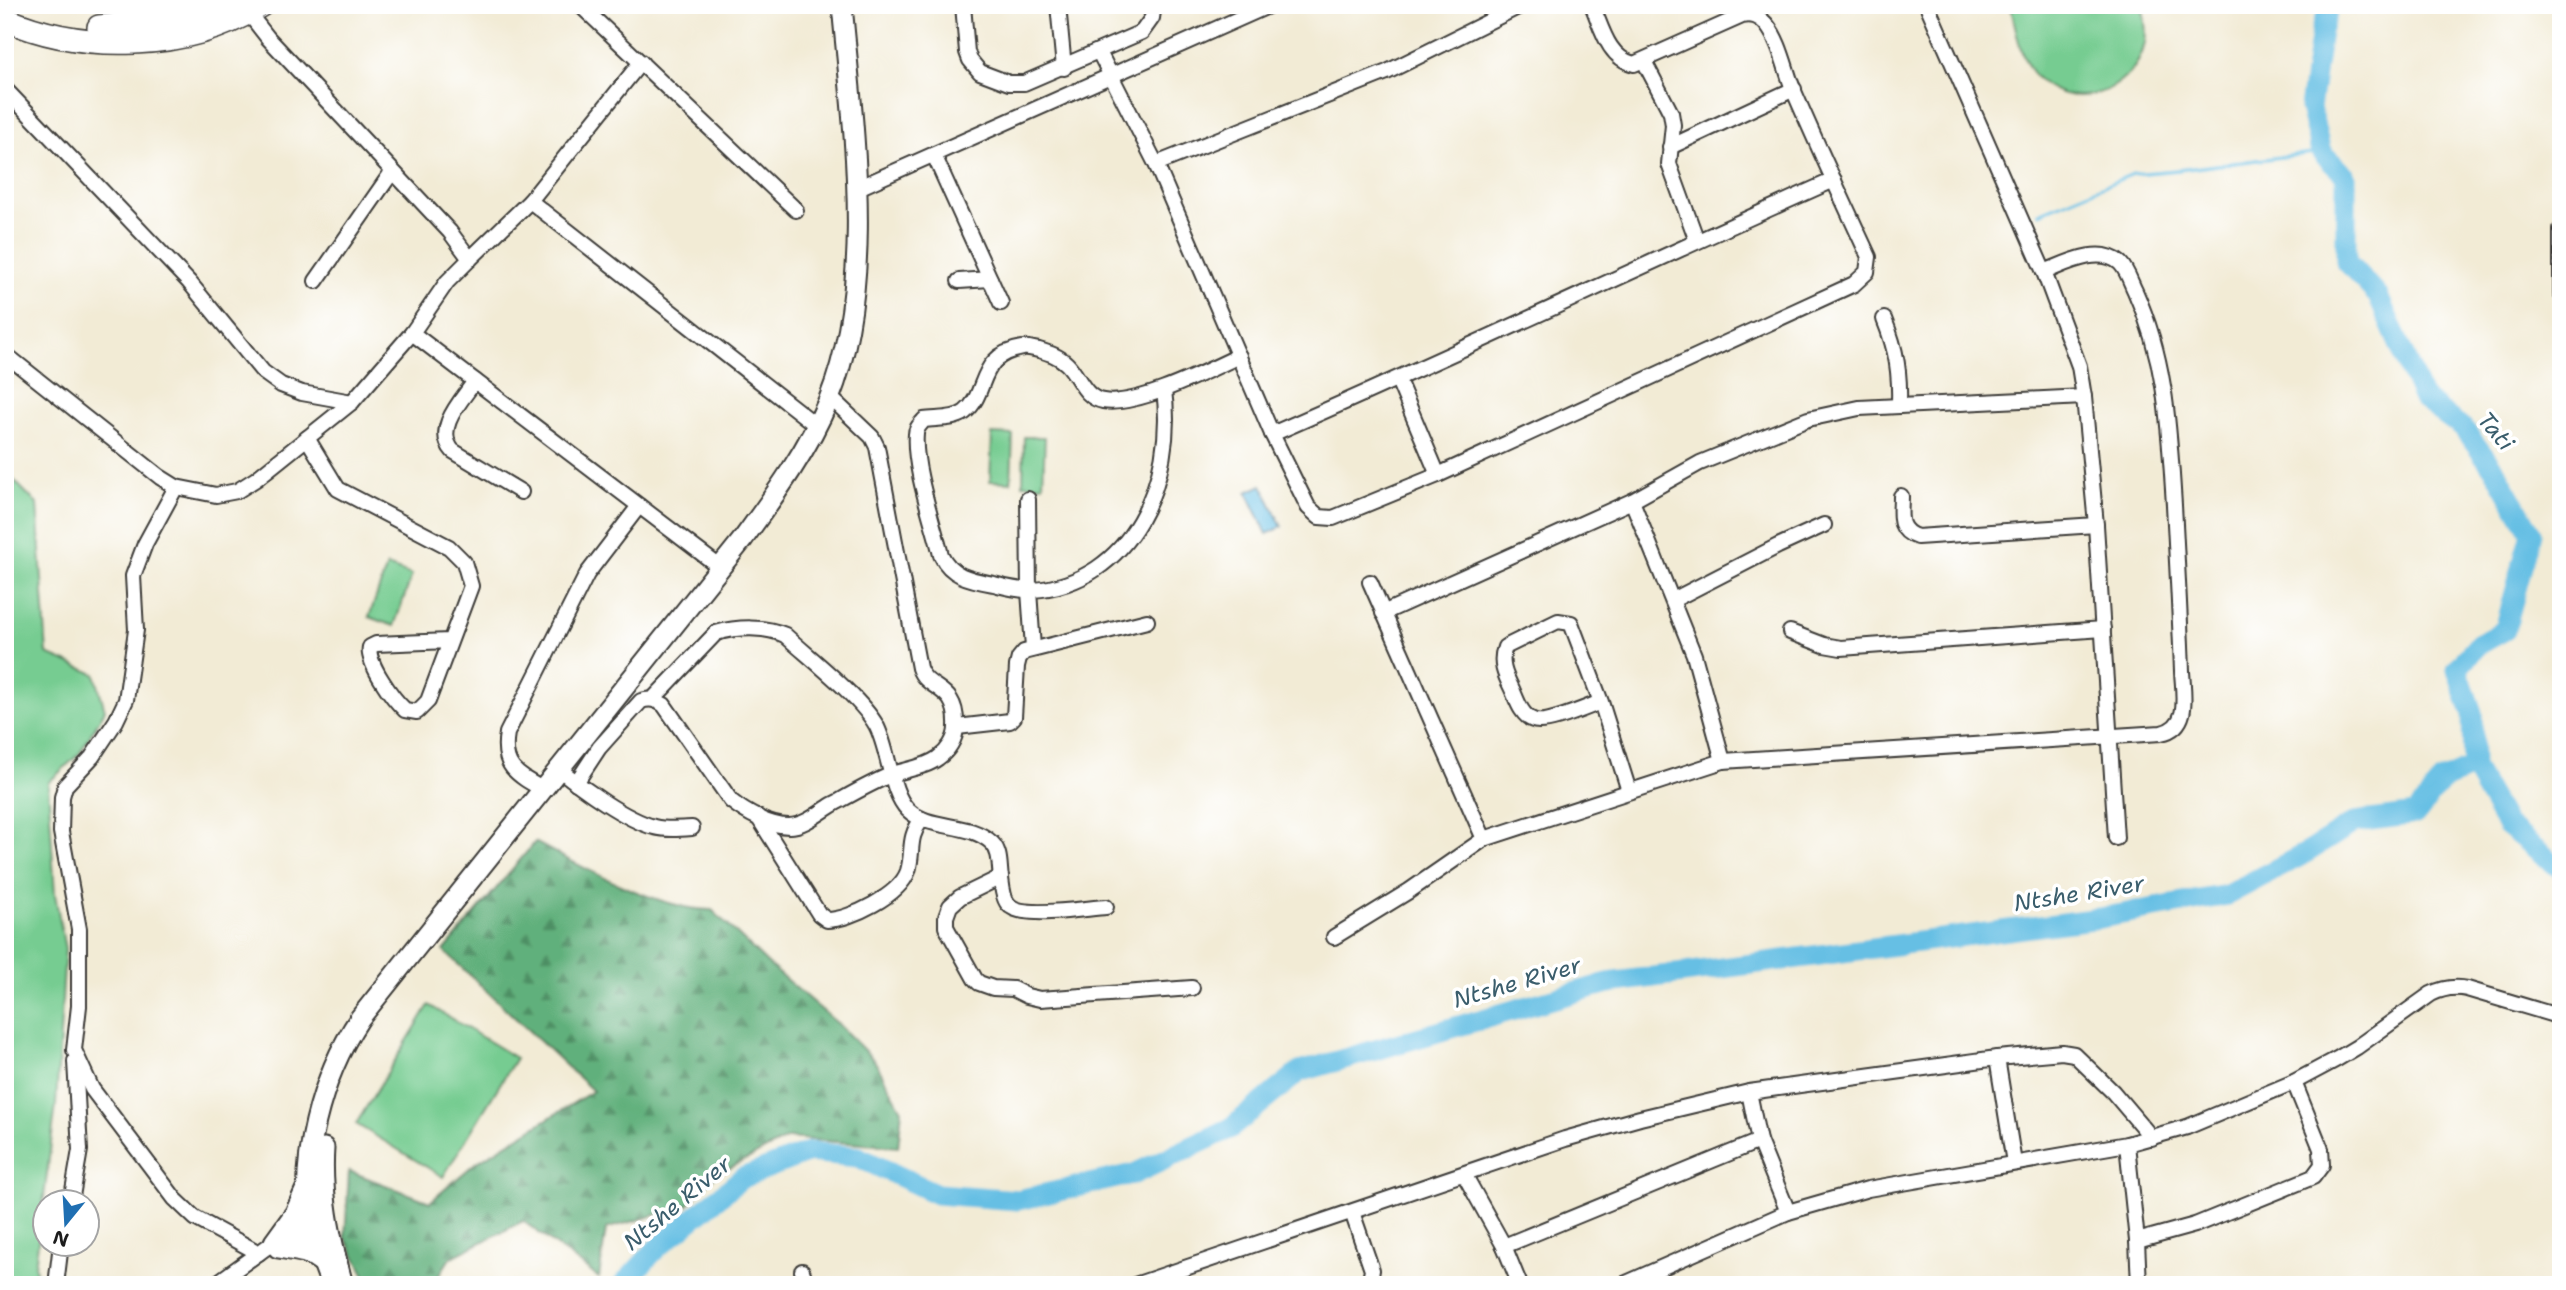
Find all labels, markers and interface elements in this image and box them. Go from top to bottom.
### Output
water label: Tati [2471,405,2521,457]
water label: Ntshe River [2011,868,2148,918]
water label: Ntshe River [1449,949,1586,1015]
water label: Ntshe River [617,1148,738,1257]
north arrow [32,1188,102,1258]
text: N [50,1224,72,1253]

